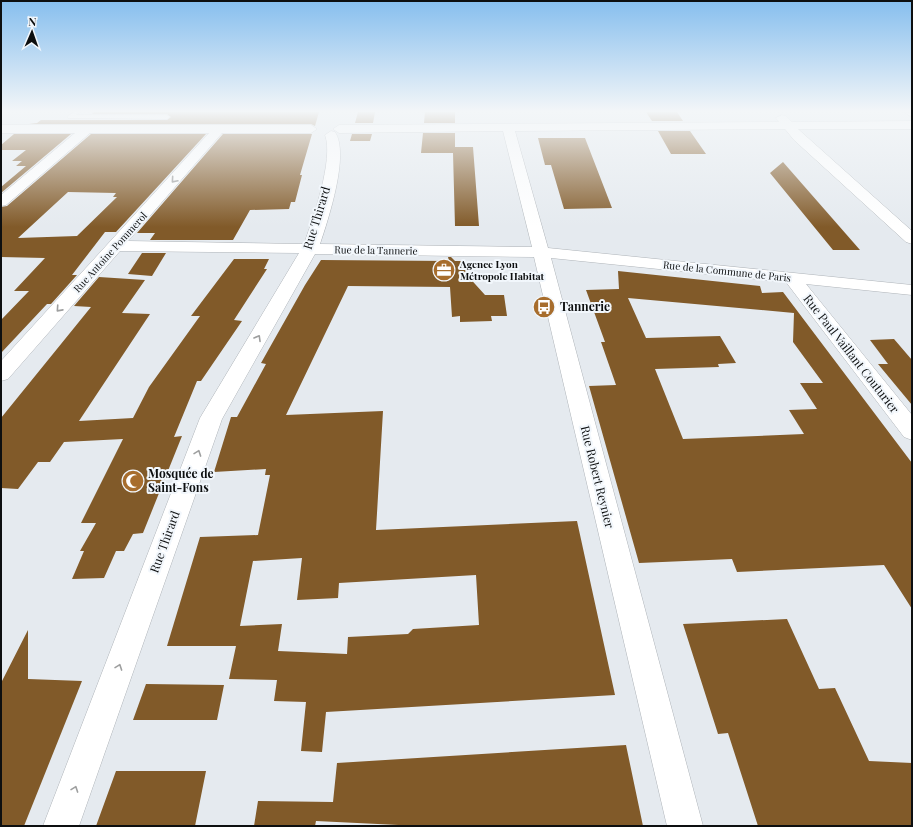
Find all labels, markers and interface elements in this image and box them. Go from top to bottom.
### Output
north arrow [12,12,52,52]
text: N [28,14,37,29]
one-way arrow [171,175,178,183]
street label: Rue Thirard [299,184,333,251]
street label: Rue Antoine Pommerol [70,209,150,295]
street label: Rue de la Tannerie [334,242,418,258]
office icon: Agence Lyon Métropole Habitat [431,257,457,283]
place label: Agence Lyon Métropole Habitat [459,257,545,283]
street label: Rue de la Commune de Paris [662,257,792,285]
street label: Rue Paul Vaillant Couturier [800,291,904,416]
bus stop icon: Tannerie [531,294,557,320]
place label: Tannerie [560,298,610,314]
one-way arrow [57,304,64,312]
one-way arrow [253,335,260,342]
street label: Rue Robert Reynier [577,424,619,530]
one-way arrow [193,450,202,457]
place label: Mosquée de Saint-Fons [148,465,214,495]
mosque icon: Mosquée de Saint-Fons [120,468,146,494]
street label: Rue Thirard [145,508,183,575]
one-way arrow [115,664,123,671]
one-way arrow [70,786,78,793]

